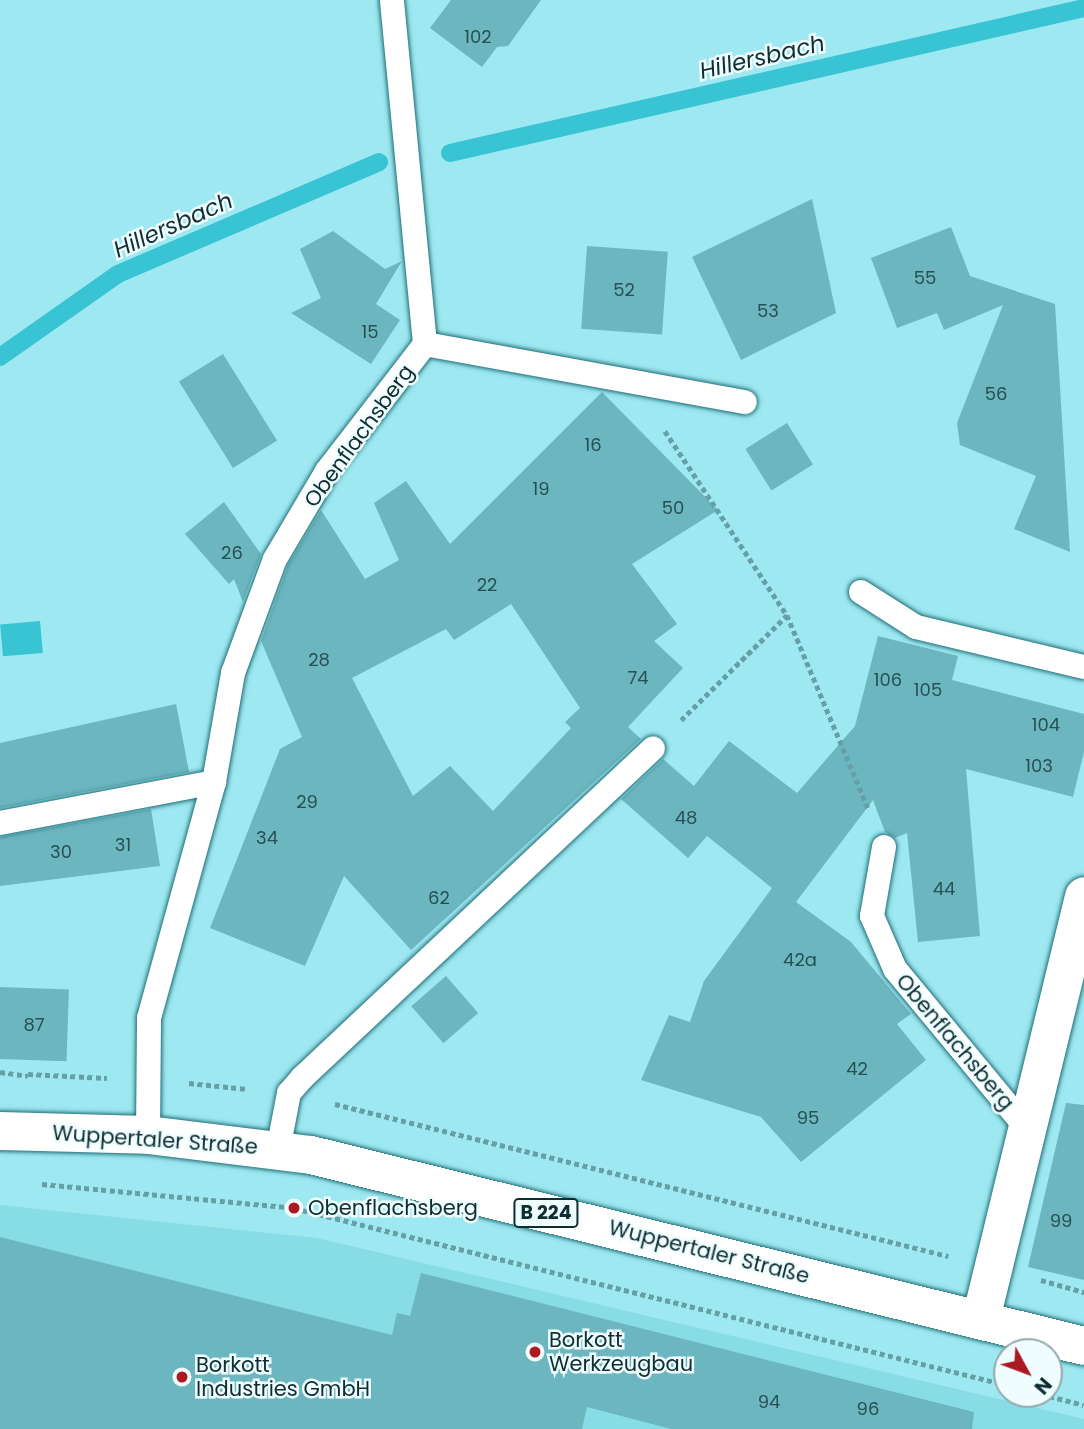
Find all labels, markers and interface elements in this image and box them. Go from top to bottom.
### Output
house number: 102 [464,26,492,48]
water label: Hillersbach [697,29,827,85]
water label: Hillersbach [109,186,237,264]
house number: 55 [914,267,936,289]
house number: 52 [613,279,635,301]
house number: 53 [757,300,779,322]
house number: 15 [361,321,379,343]
street label: Obenflachsberg [299,360,419,512]
house number: 56 [985,383,1007,405]
house number: 16 [584,434,602,456]
house number: 19 [532,478,550,500]
house number: 50 [662,497,684,519]
house number: 26 [221,542,243,564]
house number: 22 [477,574,497,596]
house number: 28 [308,649,330,671]
house number: 74 [627,667,649,689]
house number: 106 [874,669,902,691]
house number: 105 [914,679,942,701]
house number: 104 [1032,714,1060,736]
house number: 103 [1025,755,1053,777]
house number: 29 [296,791,318,813]
house number: 48 [675,807,697,829]
house number: 34 [256,827,278,849]
house number: 31 [115,834,131,856]
house number: 30 [50,841,72,863]
house number: 44 [933,878,955,900]
house number: 62 [428,887,450,909]
house number: 42a [783,949,817,971]
street label: Obenflachsberg [891,969,1019,1115]
house number: 87 [23,1014,45,1036]
house number: 42 [846,1058,868,1080]
house number: 95 [797,1107,819,1129]
street label: Wuppertaler Straße [51,1120,259,1160]
place label: Obenflachsberg [308,1195,478,1221]
road number: B 224 [513,1198,579,1228]
marker: Obenflachsberg [286,1200,302,1216]
house number: 99 [1050,1210,1072,1232]
street label: Wuppertaler Straße [606,1215,812,1289]
place label: Borkott Werkzeugbau [549,1327,693,1377]
north arrow [993,1338,1063,1408]
marker: Borkott Werkzeugbau [527,1344,543,1360]
place label: Borkott Industries GmbH [196,1352,370,1402]
marker: Borkott Industries GmbH [174,1369,190,1385]
text: N [1028,1372,1058,1400]
house number: 94 [758,1391,780,1413]
house number: 96 [857,1398,879,1420]

